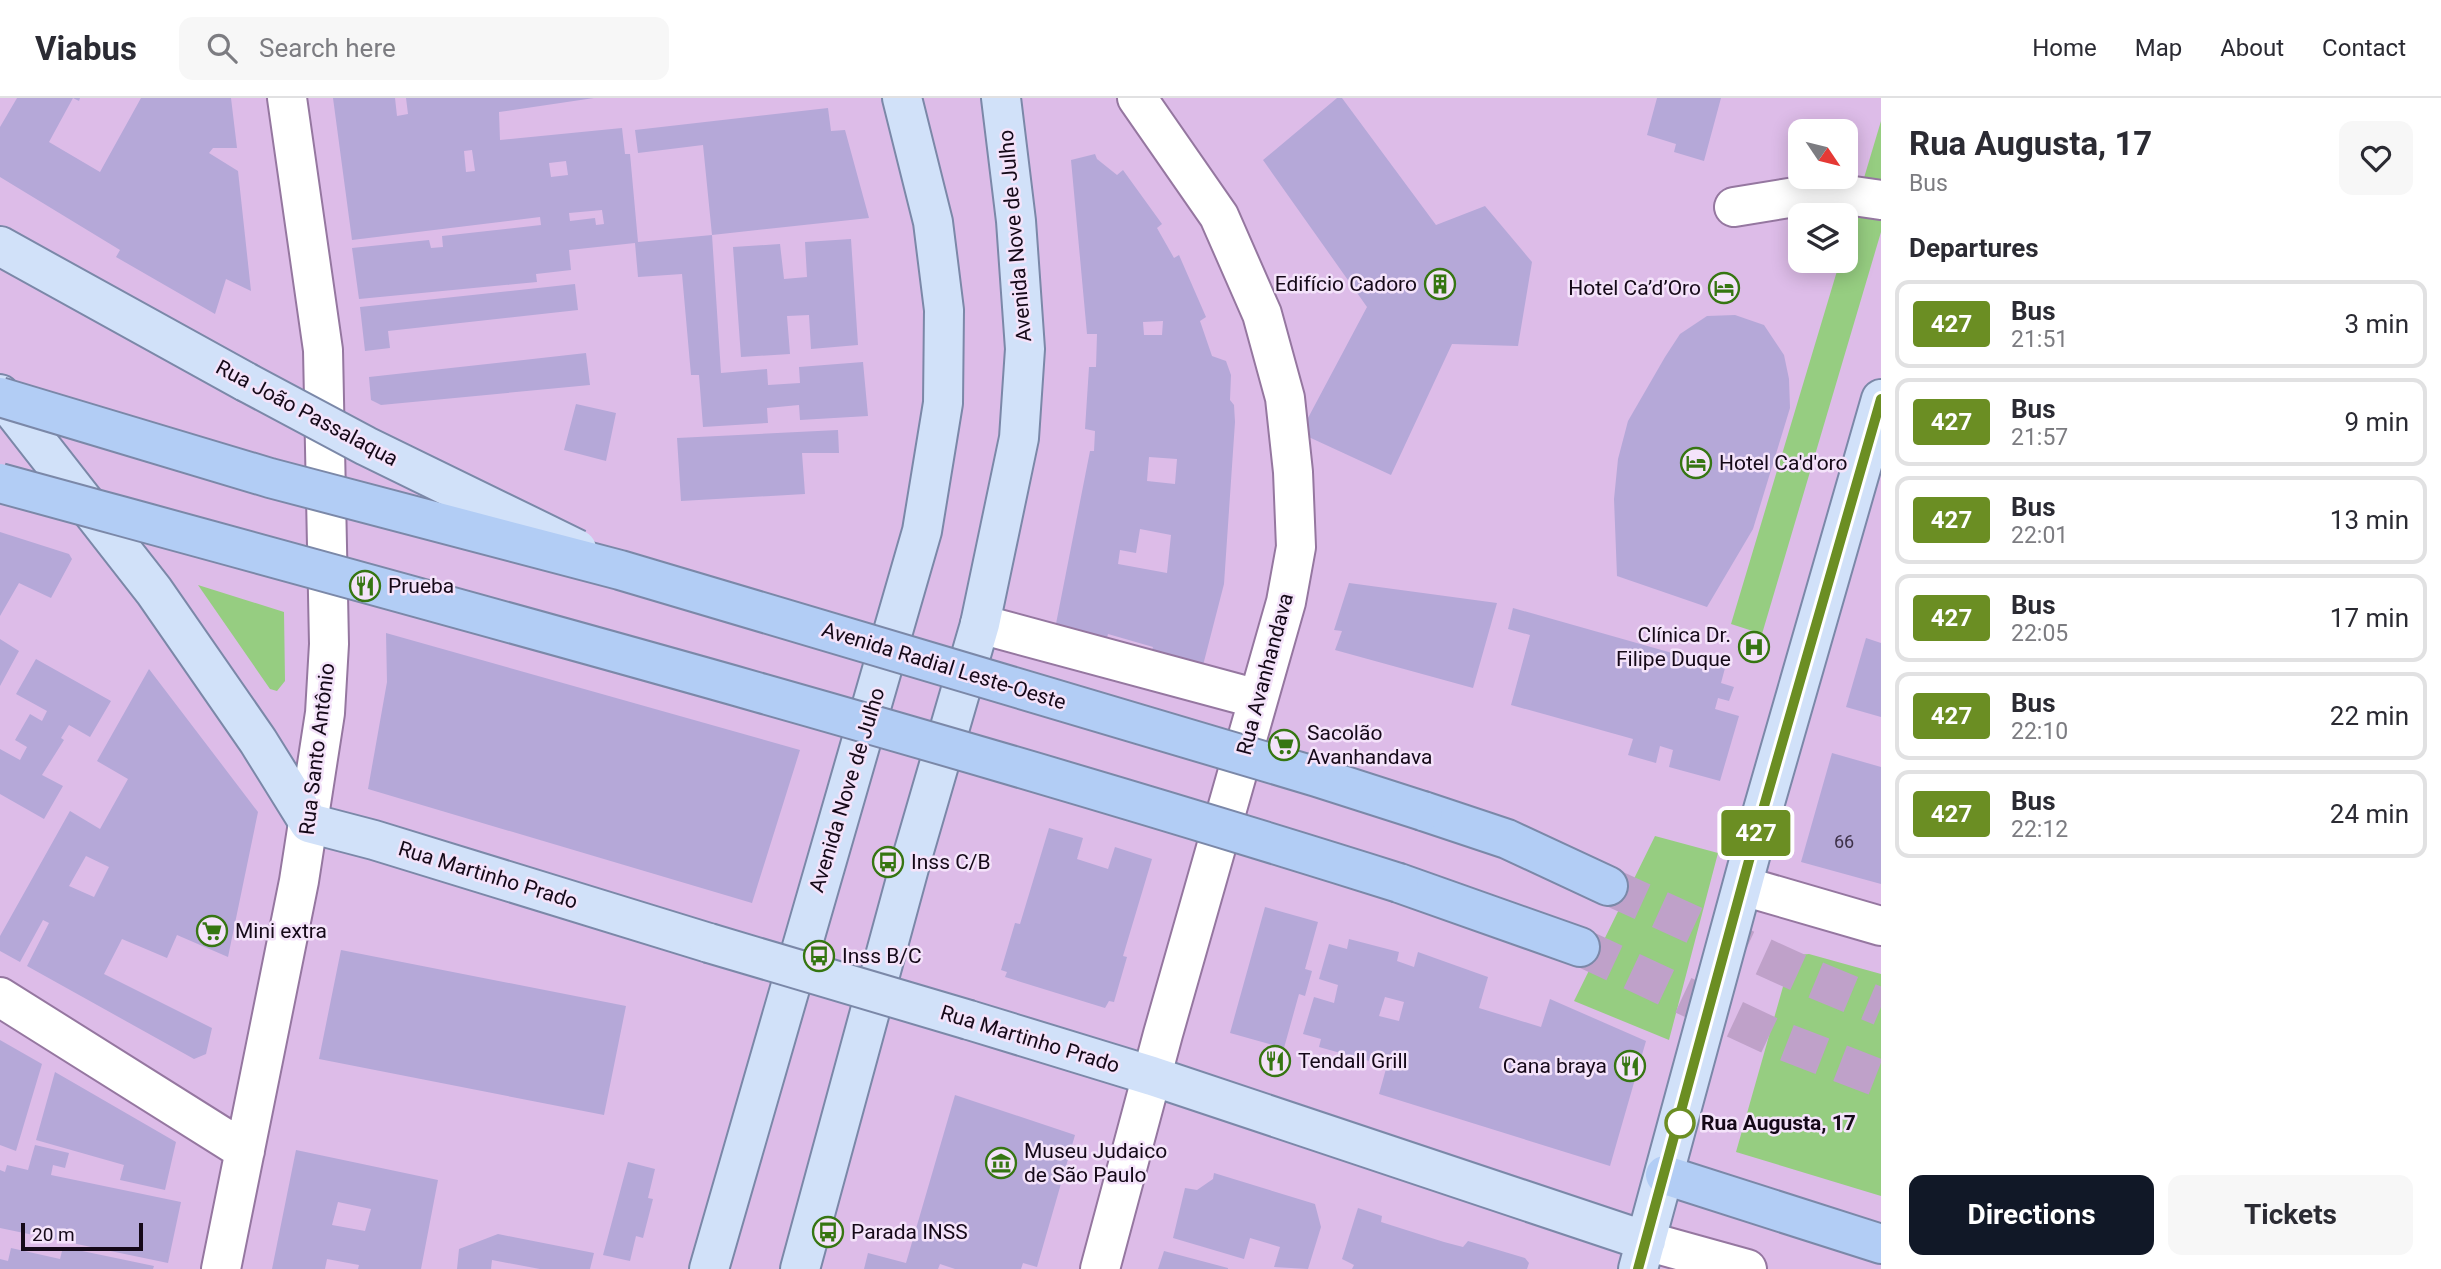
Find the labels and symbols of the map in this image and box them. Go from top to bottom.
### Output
north arrow [1788,119,1858,189]
street label: Avenida Nove de Julho [994,129,1036,343]
building icon: Edifício Cadoro [1423,267,1457,301]
hotel icon: Hotel Ca’d’Oro [1707,271,1741,305]
place label: Edifício Cadoro [1275,272,1417,296]
place label: Hotel Ca’d’Oro [1568,276,1701,300]
street label: Rua João Passalaqua [212,355,402,471]
hotel icon: Hotel Ca'd'oro [1679,446,1713,480]
place label: Hotel Ca'd'oro [1719,451,1848,475]
restaurant icon: Prueba [348,569,382,603]
place label: Prueba [388,574,454,598]
street label: Rua Avanhandava [1232,590,1298,758]
street label: Avenida Radial Leste-Oeste [819,617,1069,715]
place label: Clínica Dr. Filipe Duque [1616,623,1731,671]
hospital icon: Clínica Dr. Filipe Duque [1737,630,1771,664]
street label: Rua Santo Antônio [295,662,339,836]
street label: Avenida Nove de Julho [804,685,890,895]
place label: Sacolão Avanhandava [1307,721,1432,769]
supermarket icon: Sacolão Avanhandava [1267,728,1301,762]
line badge: 427 [1716,810,1796,856]
house number: 66 [1834,831,1854,852]
street label: Rua Martinho Prado [396,836,580,914]
bus stop icon: Inss C/B [871,845,905,879]
place label: Inss C/B [911,850,991,874]
supermarket icon: Mini extra [195,914,229,948]
place label: Mini extra [235,919,327,943]
bus stop icon: Inss B/C [802,939,836,973]
place label: Inss B/C [842,944,922,968]
street label: Rua Martinho Prado [938,1000,1122,1078]
restaurant icon: Tendall Grill [1258,1044,1292,1078]
place label: Tendall Grill [1298,1049,1408,1073]
restaurant icon: Cana braya [1613,1049,1647,1083]
place label: Cana braya [1503,1054,1607,1078]
marker: Rua Augusta, 17 [1665,1108,1695,1138]
place label: Rua Augusta, 17 [1701,1111,1856,1135]
place label: Museu Judaico de São Paulo [1024,1139,1167,1187]
museum icon: Museu Judaico de São Paulo [984,1146,1018,1180]
bus stop icon: Parada INSS [811,1215,845,1249]
scale bar [21,1220,144,1252]
place label: Parada INSS [851,1220,968,1244]

